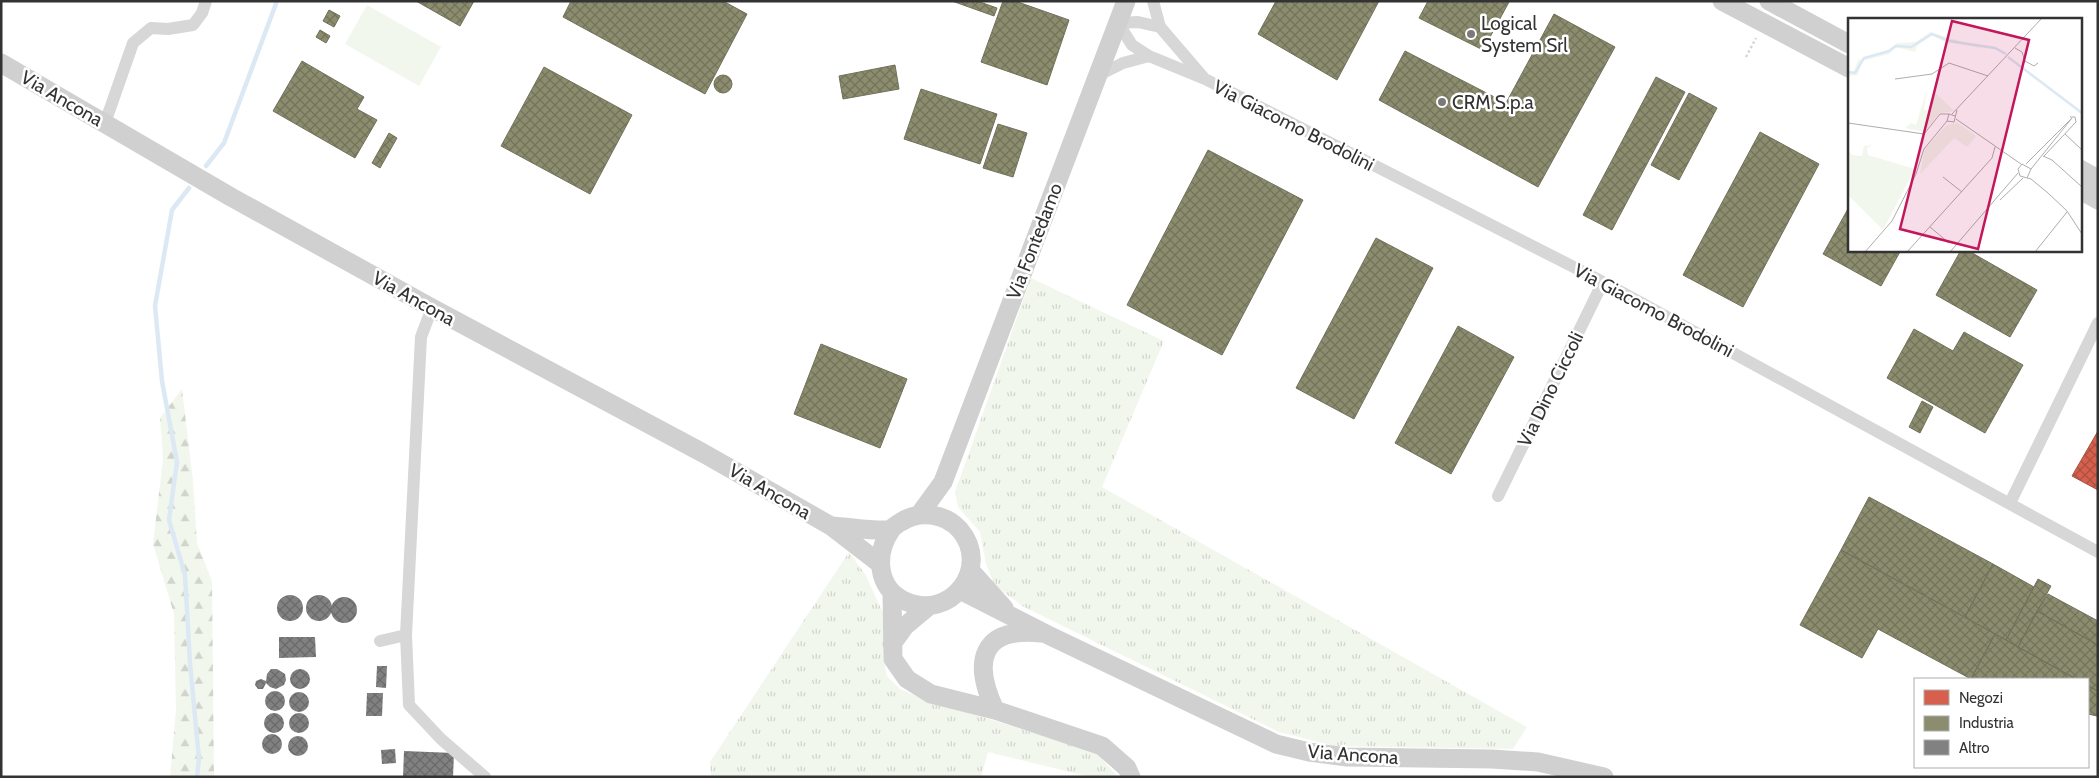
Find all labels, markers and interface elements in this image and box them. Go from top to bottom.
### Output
place label: Logical System Srl [1481,12,1568,57]
inset map [1848,18,2082,251]
marker: Logical System Srl [1465,28,1477,40]
street label: Via Ancona [17,66,107,131]
street label: Via Giacomo Brodolini [1209,75,1378,176]
place label: CRM S.p.a [1452,91,1534,114]
marker: CRM S.p.a [1436,96,1448,108]
street label: Via Fontedamo [1002,180,1067,303]
street label: Via Giacomo Brodolini [1570,259,1738,362]
street label: Via Ancona [368,266,459,331]
street label: Via Dino Ciccoli [1513,328,1588,451]
street label: Via Ancona [725,459,815,524]
legend [1914,678,2089,768]
text: Negozi [1959,689,2003,707]
text: Industria [1959,714,2014,732]
text: Altro [1959,739,1989,757]
street label: Via Ancona [1307,740,1399,769]

